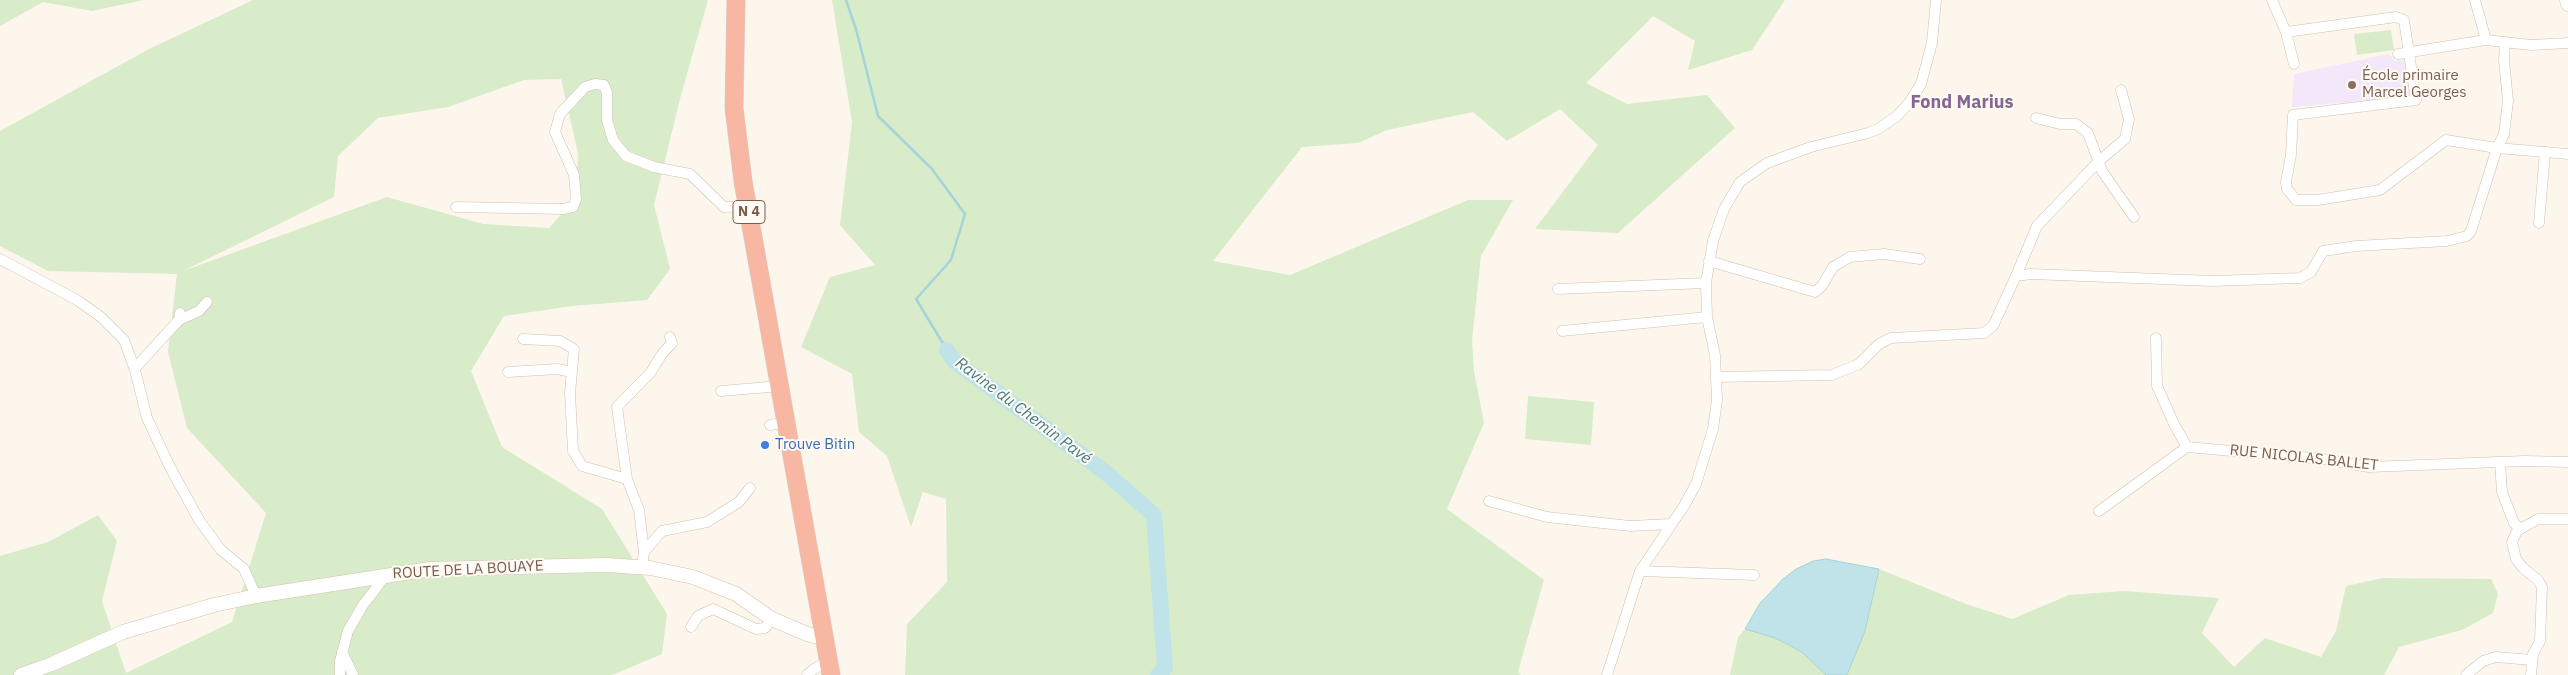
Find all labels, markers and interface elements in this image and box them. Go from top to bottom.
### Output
place label: École primaire Marcel Georges [2362,67,2467,102]
marker: École primaire Marcel Georges [2346,79,2358,91]
district label: Fond Marius [1910,92,2014,114]
road number: N 4 [733,200,765,223]
water label: Ravine du Chemin Pavé [951,354,1095,468]
place label: Trouve Bitin [775,436,855,454]
marker: Trouve Bitin [759,439,771,451]
street label: RUE NICOLAS BALLET [2229,441,2379,475]
street label: ROUTE DE LA BOUAYE [392,557,544,583]

